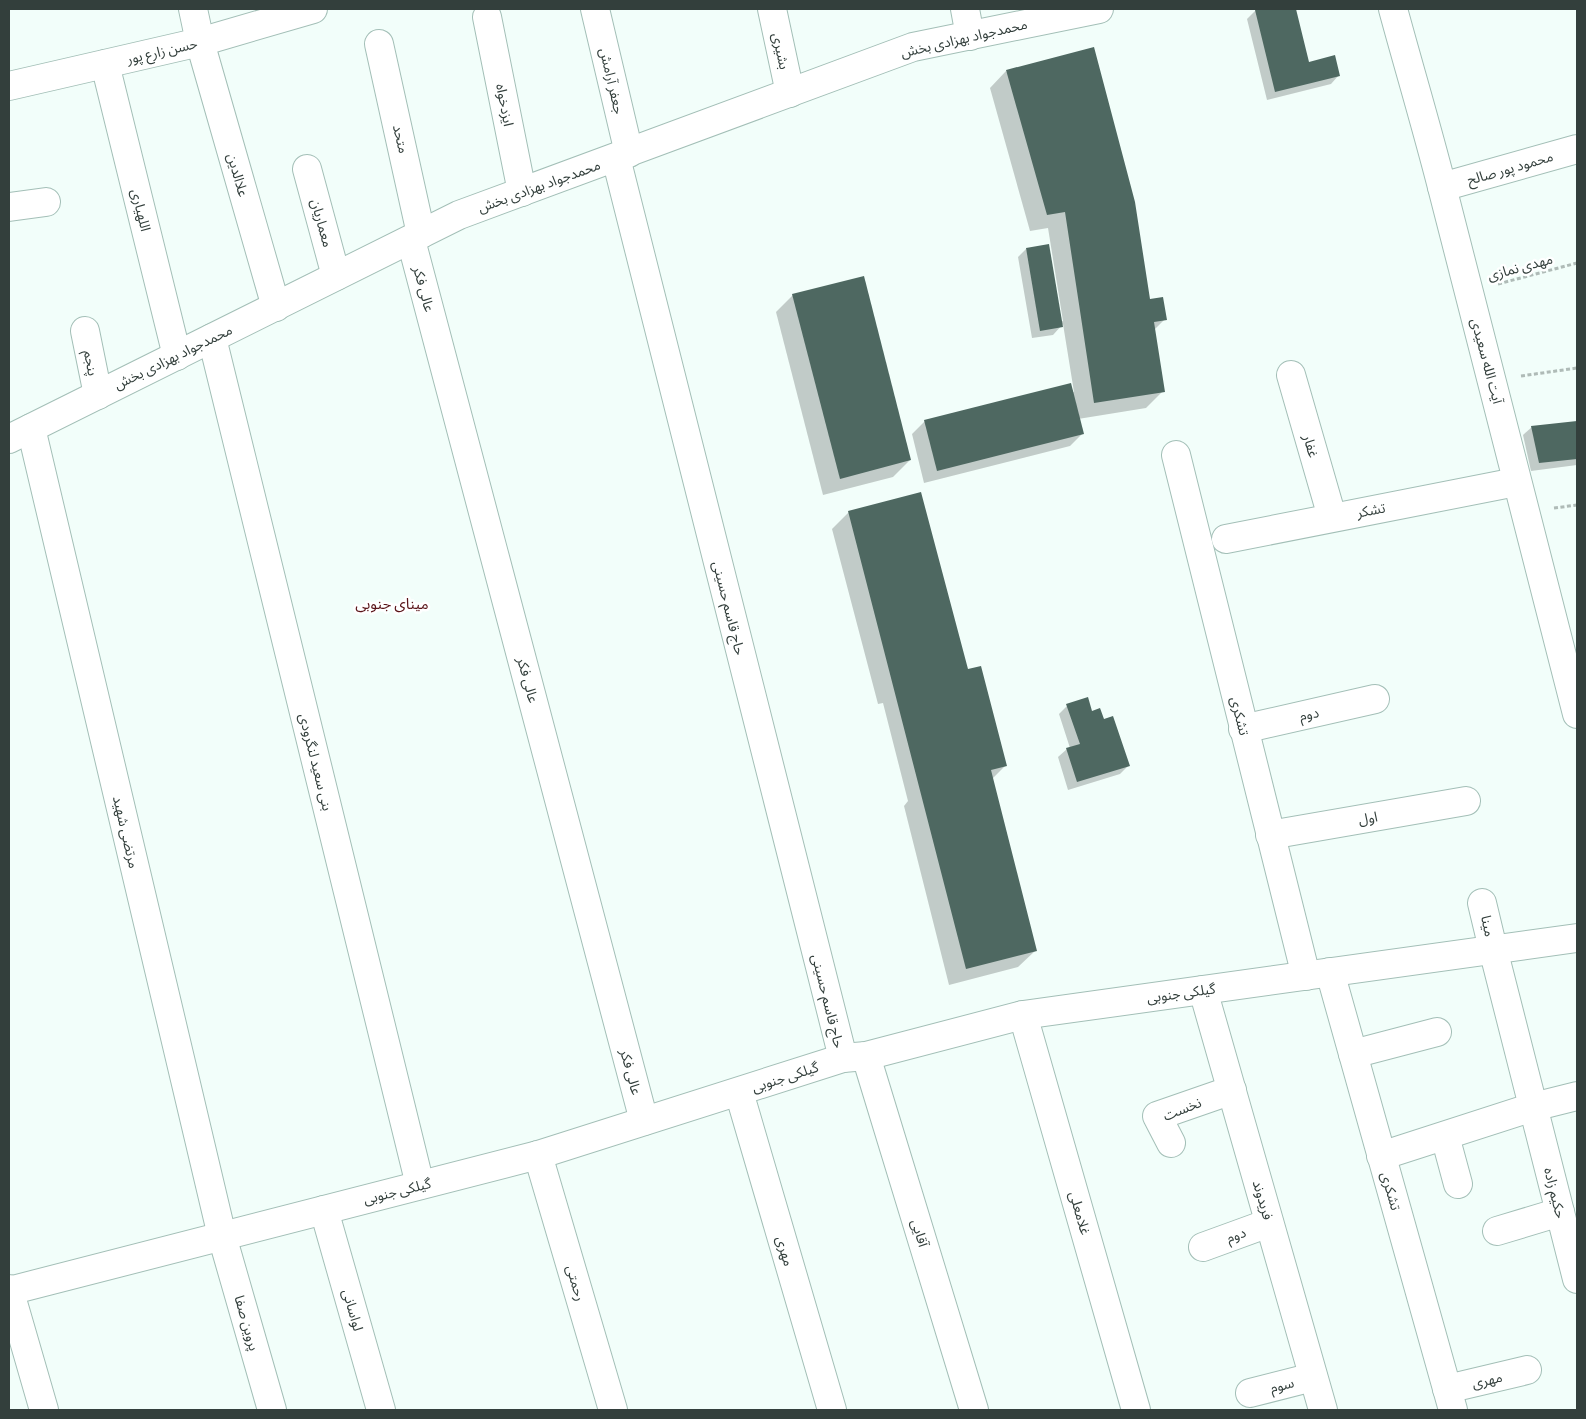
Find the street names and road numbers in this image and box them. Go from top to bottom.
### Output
street label: محمدجواد بهزادی بخش [899,15,1029,61]
street label: بشیری [768,31,794,71]
street label: حسن زارع پور [124,34,200,70]
street label: جعفر آرامش [596,46,628,116]
street label: ایزدخواه [492,82,518,128]
street label: متحد [390,123,413,155]
street label: محمود پور صالح [1465,147,1556,191]
street label: علاالدین [223,151,253,199]
street label: محمدجواد بهزادی بخش [475,155,603,217]
street label: اللهیاری [127,187,155,233]
street label: معماریان [307,197,337,249]
street label: مهدی نمازی [1485,250,1555,284]
street label: عالی فکر [409,263,439,314]
street label: آیت الله سعیدی [1467,316,1507,407]
street label: محمدجواد بهزادی بخش [111,321,235,393]
street label: پنجم [78,349,102,378]
street label: غفار [1299,431,1323,460]
street label: تشکر [1354,498,1387,522]
street label: حاج قاسم حسینی [707,559,749,657]
street label: عالی فکر [513,654,543,705]
street label: تشکری [1227,695,1253,737]
street label: دوم [1297,703,1321,727]
street label: بنی سعید لنگرودی [295,711,337,813]
street label: مرتضی شهید [109,794,143,870]
street label: اول [1357,807,1379,829]
street label: مینا [1478,914,1499,938]
street label: حاج قاسم حسینی [806,952,848,1050]
street label: گیلکی جنوبی [1146,979,1217,1007]
street label: عالی فکر [616,1046,646,1097]
street label: گیلکی جنوبی [749,1058,821,1096]
street label: نخست [1160,1093,1204,1124]
street label: حکیم زاده [1538,1166,1570,1221]
street label: تشکری [1377,1170,1405,1212]
street label: گیلکی جنوبی [361,1174,433,1208]
street label: فریدوند [1249,1178,1277,1222]
street label: غلامعلی [1065,1189,1095,1237]
street label: آقایی [907,1217,933,1250]
street label: دوم [1224,1223,1249,1249]
street label: مهری [772,1234,798,1268]
street label: رحمتی [562,1263,590,1303]
street label: لواسانی [338,1287,368,1333]
street label: پروین صفا [229,1293,263,1353]
street label: مهری [1470,1368,1504,1392]
street label: سوم [1268,1373,1296,1399]

